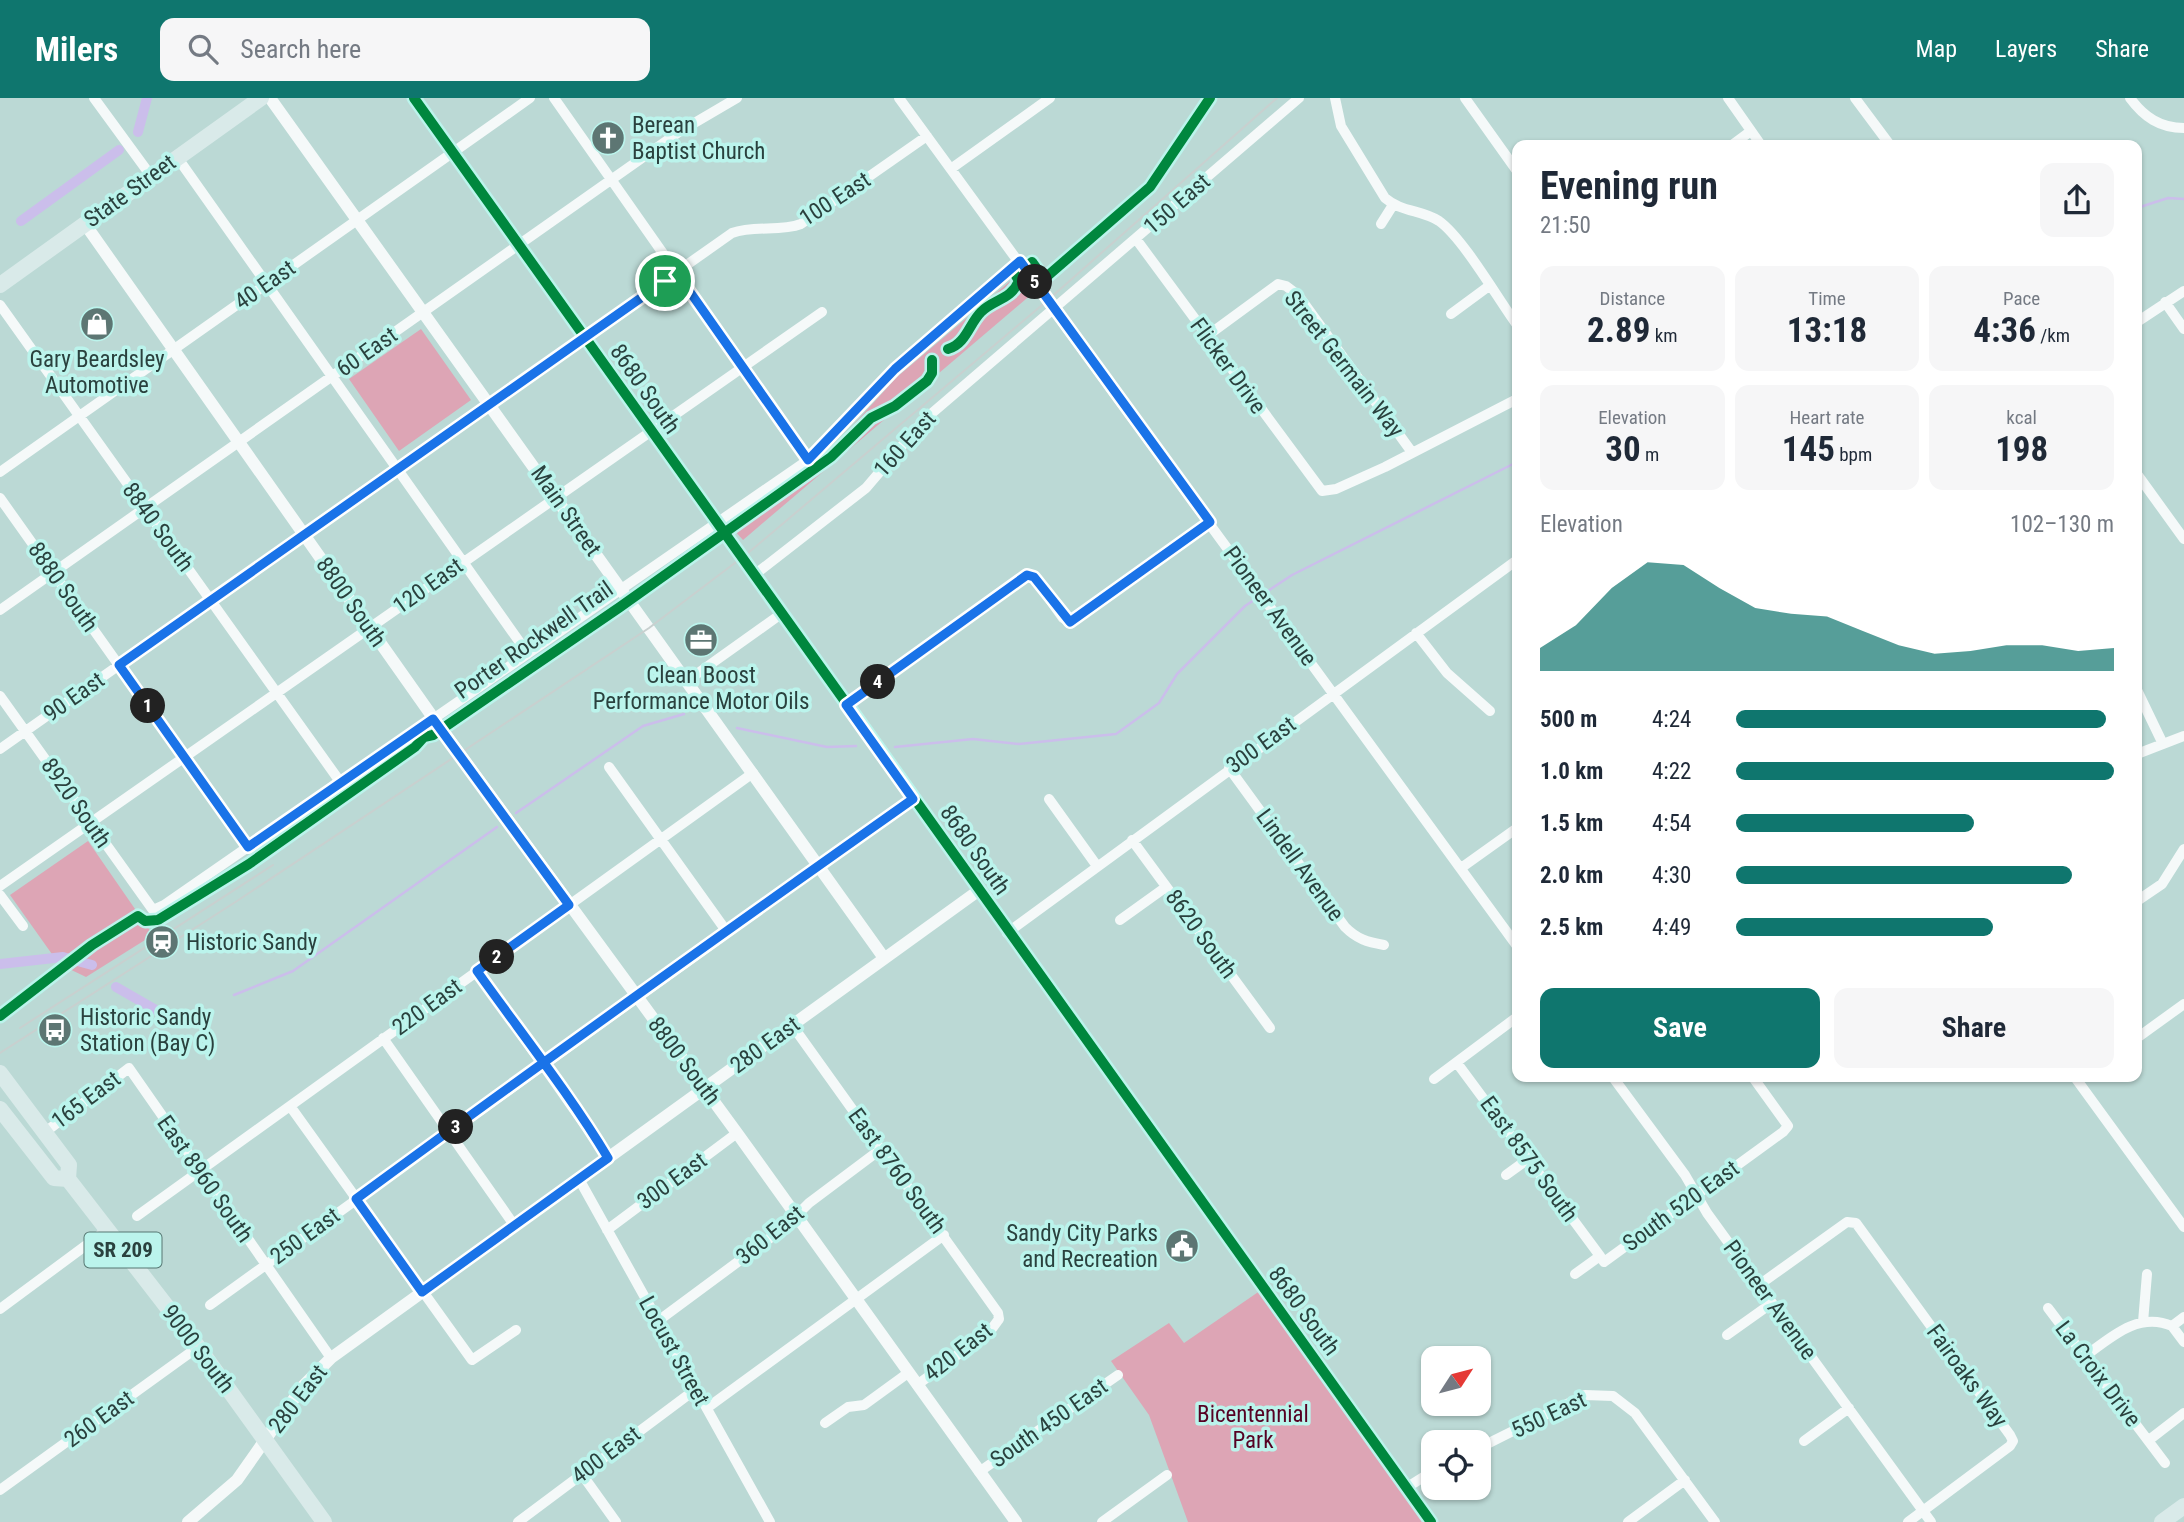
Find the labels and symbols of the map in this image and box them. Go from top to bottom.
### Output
place label: Berean Baptist Church [632,112,765,165]
church icon: Berean Baptist Church [589,119,627,157]
street label: State Street [79,149,181,233]
street label: 100 East [794,166,876,232]
street label: 150 East [1138,168,1216,240]
pin [635,251,695,311]
street label: 40 East [230,255,300,315]
pin: 5 [1018,264,1052,300]
street label: Street Germain Way [1279,285,1410,443]
shop icon: Gary Beardsley Automotive [78,305,116,343]
street label: Flicker Drive [1184,313,1272,419]
street label: 60 East [332,322,402,382]
street label: 8680 South [604,339,686,439]
place label: Gary Beardsley Automotive [29,346,165,399]
street label: 160 East [869,406,941,482]
street label: Main Street [525,461,607,561]
street label: 8840 South [117,477,199,577]
street label: 8880 South [22,537,104,637]
street label: Pioneer Avenue [1218,541,1322,671]
street label: 8800 South [310,552,392,652]
street label: 120 East [388,552,468,620]
street label: Porter Rockwell Trail [450,575,618,705]
office icon: Clean Boost Performance Motor Oils [682,621,720,659]
place label: Clean Boost Performance Motor Oils [593,662,809,715]
pin: 4 [860,664,896,700]
street label: 90 East [39,667,109,727]
pin: 1 [130,688,166,724]
street label: 300 East [1221,711,1301,779]
street label: 8920 South [35,753,117,853]
street label: 8680 South [934,800,1016,900]
street label: Lindell Avenue [1250,804,1350,926]
street label: 8620 South [1160,884,1242,984]
station icon: Historic Sandy [143,923,181,961]
place label: Historic Sandy [186,929,318,956]
pin: 2 [480,940,514,974]
street label: 220 East [387,973,467,1041]
place label: Historic Sandy Station (Bay C) [80,1004,215,1057]
bus stop icon: Historic Sandy Station (Bay C) [36,1011,74,1049]
street label: 280 East [725,1011,805,1079]
street label: 8800 South [642,1012,726,1110]
street label: 165 East [46,1065,126,1135]
street label: East 8575 South [1475,1091,1583,1227]
street label: East 8760 South [843,1103,951,1239]
pin: 3 [438,1110,474,1144]
street label: East 8960 South [151,1111,259,1247]
street label: 300 East [632,1147,712,1215]
street label: South 520 East [1618,1155,1744,1257]
street label: 360 East [731,1200,809,1270]
street label: 250 East [265,1202,345,1270]
place label: Sandy City Parks and Recreation [1006,1220,1158,1273]
public building icon: Sandy City Parks and Recreation [1163,1227,1201,1265]
road number: SR 209 [85,1232,162,1268]
street label: Pioneer Avenue [1718,1235,1822,1365]
street label: 8680 South [1263,1261,1345,1361]
street label: Locust Street [633,1292,715,1410]
street label: 9000 South [156,1300,240,1398]
street label: La Croix Drive [2050,1316,2146,1432]
street label: 420 East [919,1317,997,1387]
street label: Fairoaks Way [1921,1320,2013,1433]
north arrow [1421,1346,1491,1416]
street label: 280 East [263,1360,333,1438]
street label: South 450 East [985,1373,1113,1473]
street label: 260 East [59,1385,139,1453]
street label: 550 East [1507,1386,1591,1444]
park label: Bicentennial Park [1197,1401,1309,1454]
street label: 400 East [566,1420,646,1490]

